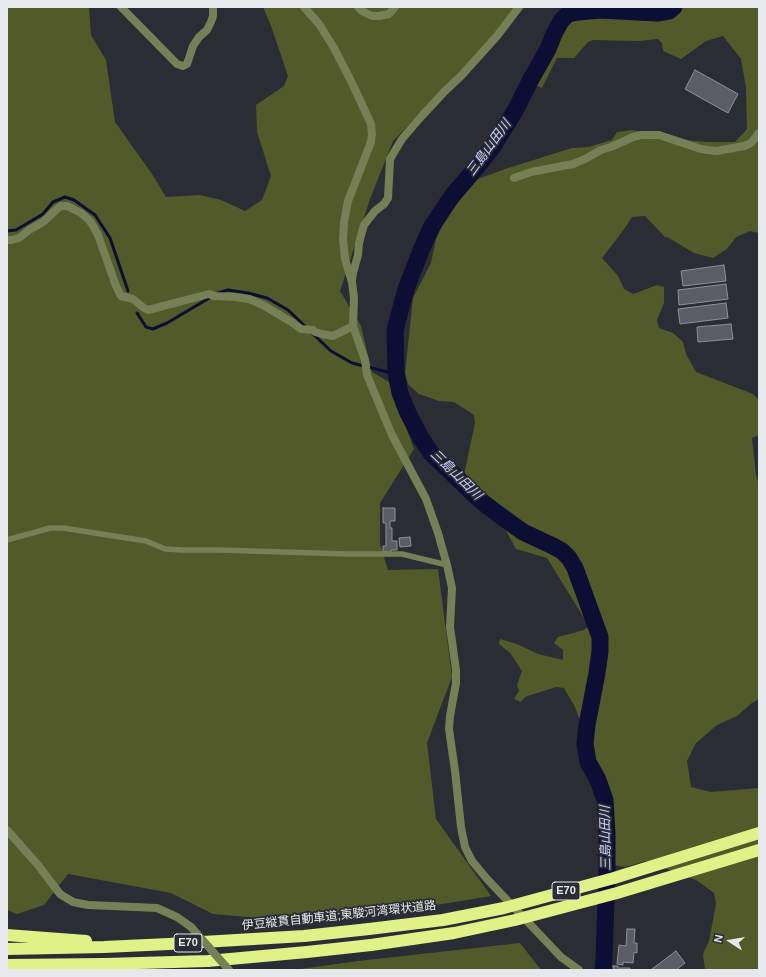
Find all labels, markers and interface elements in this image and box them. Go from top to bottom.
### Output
water label: 三島山田川 [464,117,514,179]
water label: 三島山田川 [427,447,485,503]
water label: 三島山田川 [598,805,614,871]
road number: E70 [552,882,580,900]
street label: 伊豆縦貫自動車道;東駿河湾環状道路 [241,899,437,933]
north arrow [710,921,750,961]
text: N [712,933,725,944]
road number: E70 [174,934,202,952]

